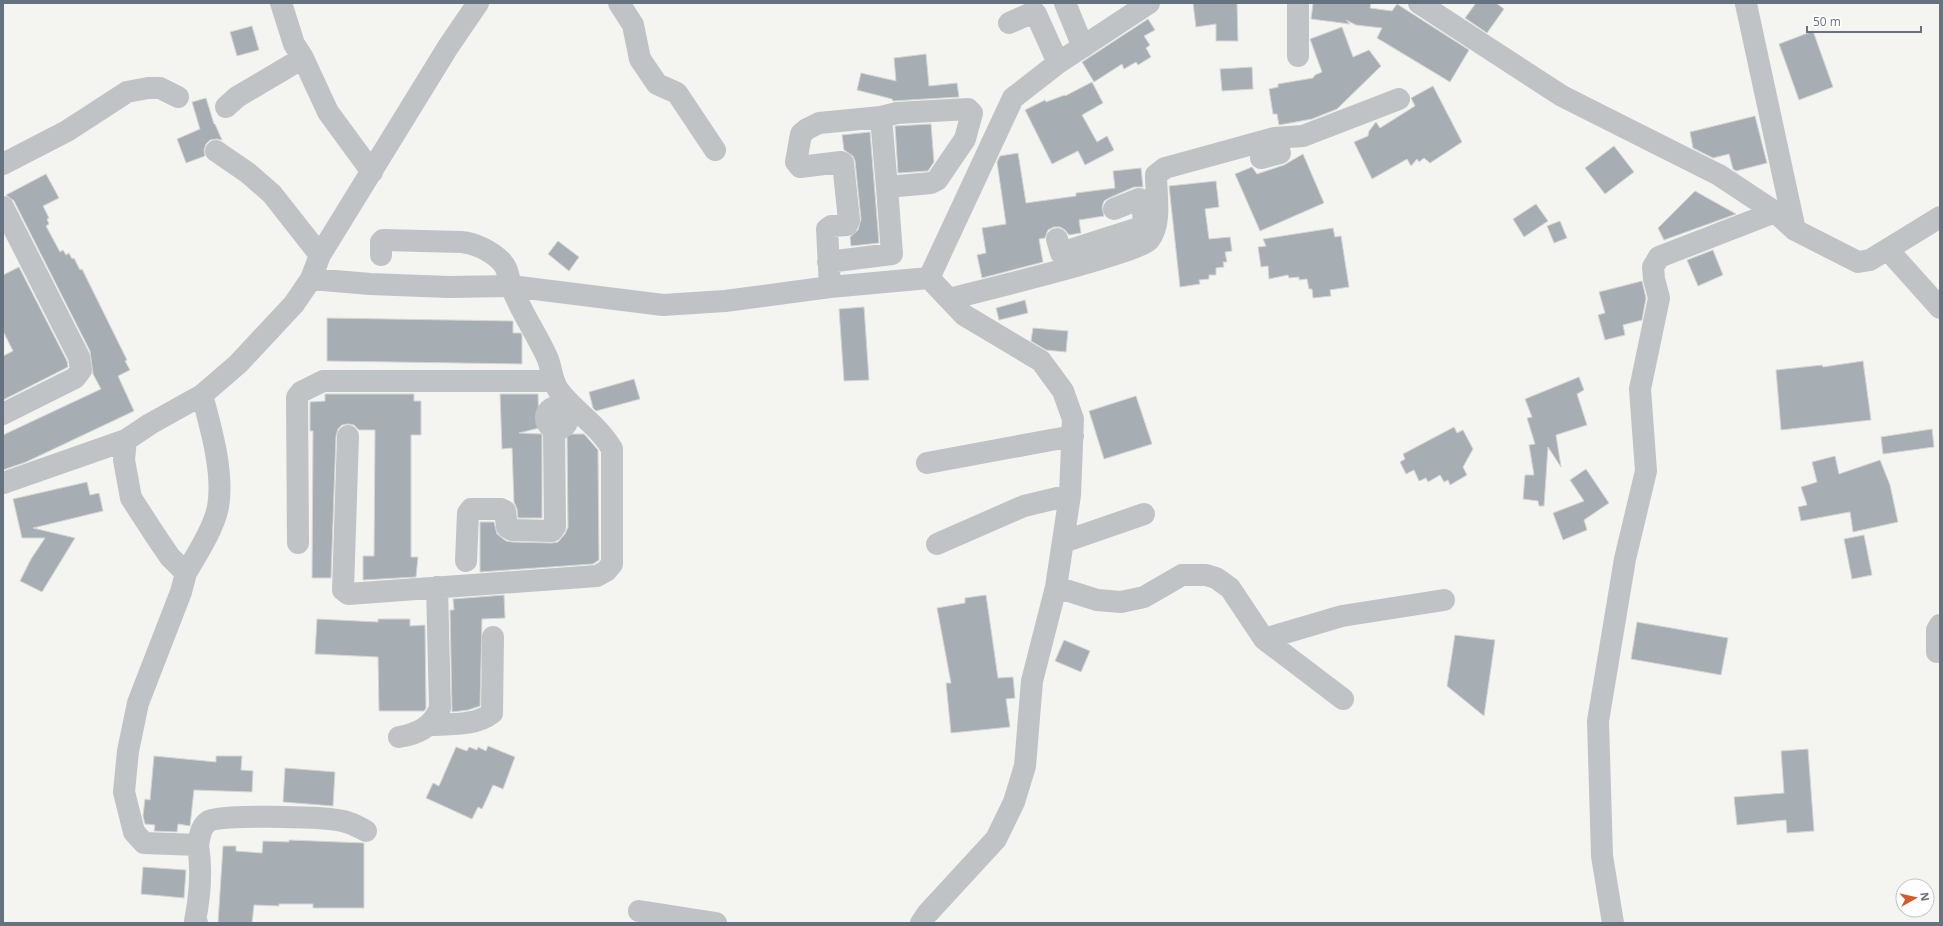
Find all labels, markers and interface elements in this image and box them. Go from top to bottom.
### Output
scale bar [1807,8,1921,34]
text: 50 m [1813,13,1841,30]
north arrow [1895,878,1935,918]
text: N [1917,891,1933,902]

